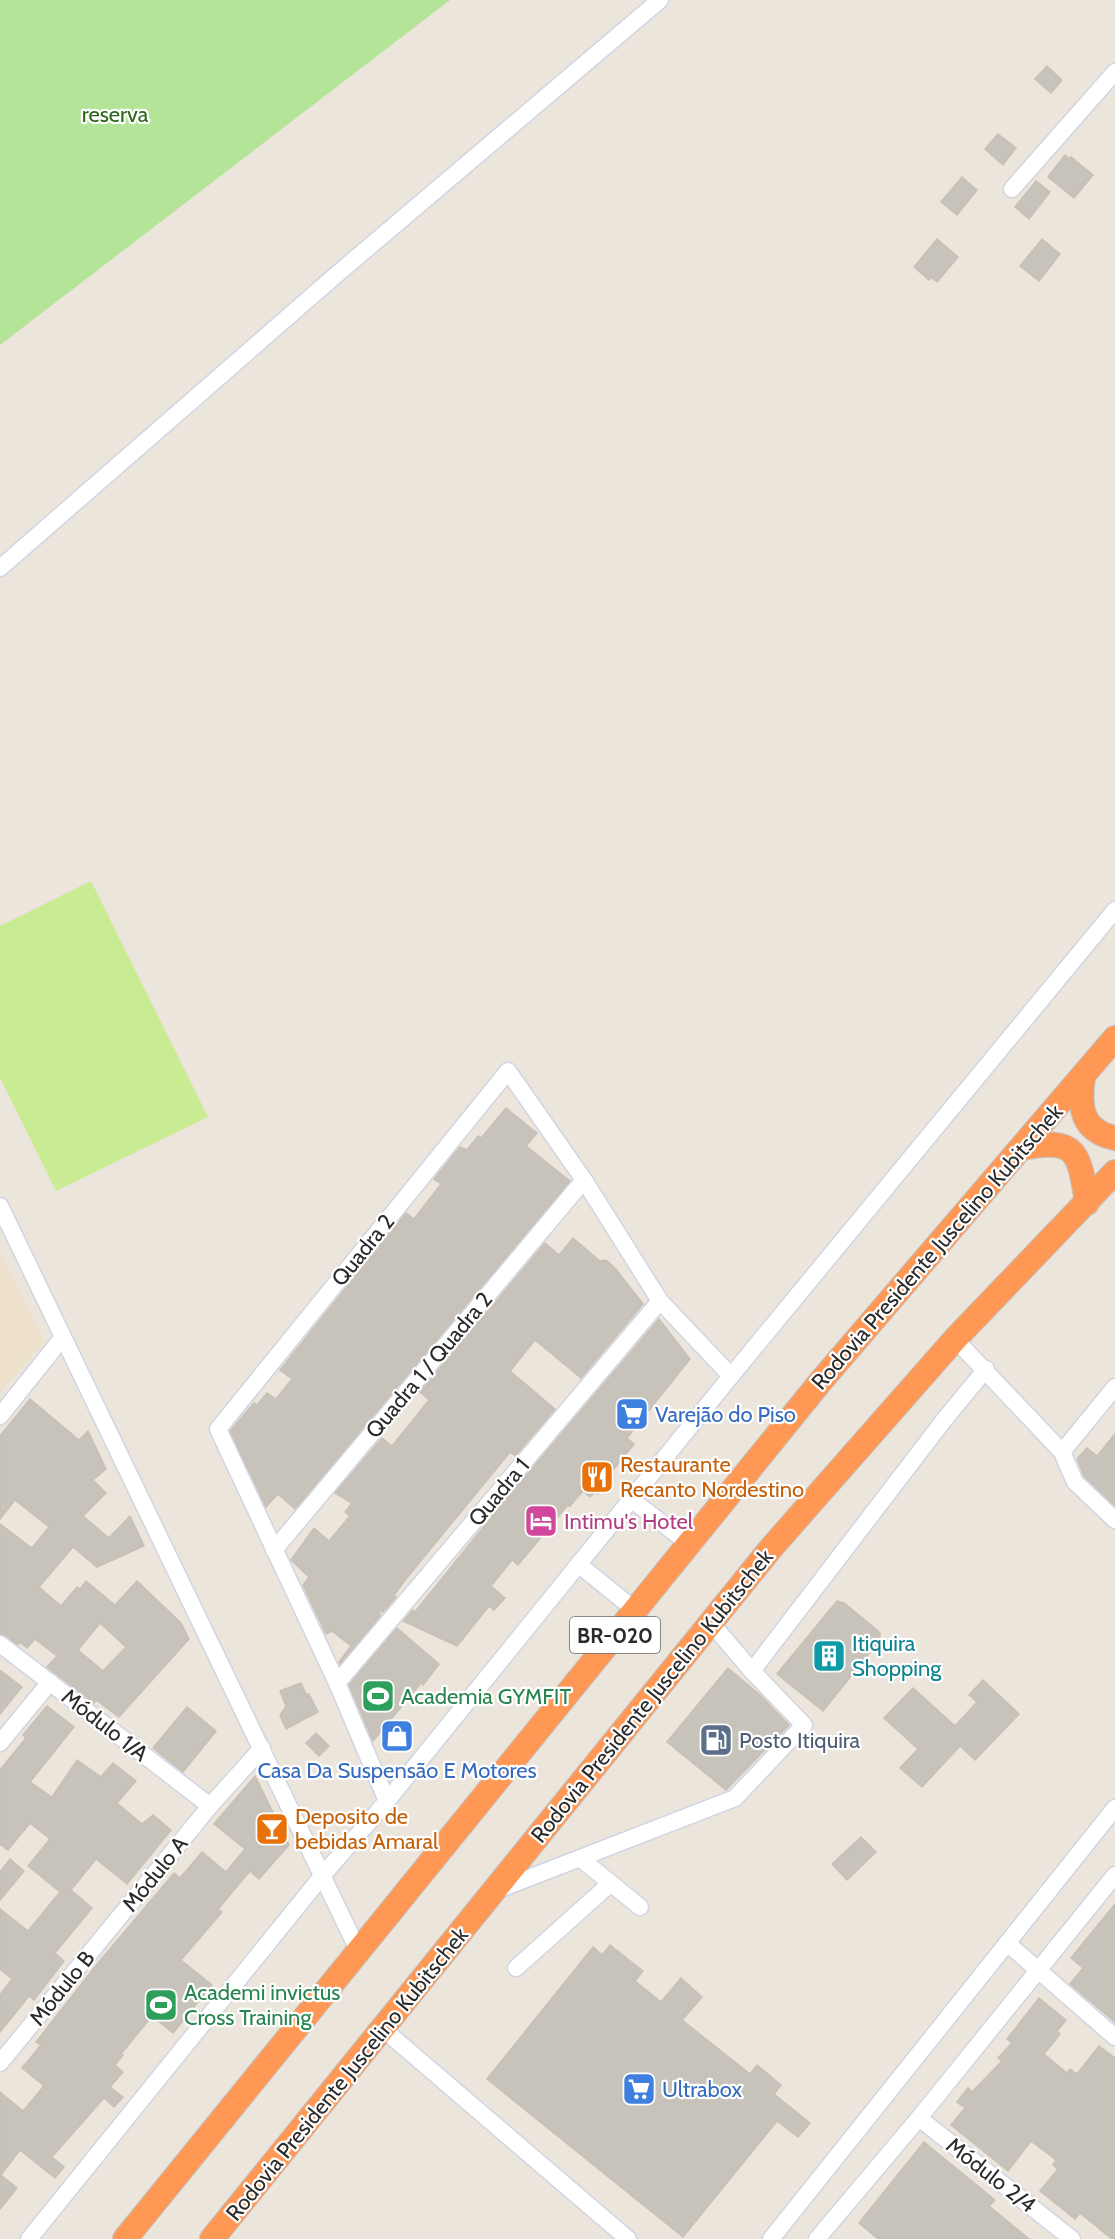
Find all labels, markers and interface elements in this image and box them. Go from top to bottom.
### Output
park label: reserva [82,101,149,128]
street label: Rodovia Presidente Juscelino Kubitschek [806,1099,1068,1395]
street label: Quadra 2 [326,1208,400,1292]
street label: Quadra 1 / Quadra 2 [360,1286,498,1444]
supermarket icon: Varejão do Piso [614,1396,650,1432]
place label: Varejão do Piso [655,1401,796,1428]
place label: Restaurante Recanto Nordestino [620,1451,804,1503]
street label: Quadra 1 [463,1452,535,1532]
restaurant icon: Restaurante Recanto Nordestino [579,1459,615,1495]
hotel icon: Intimu's Hotel [523,1503,559,1539]
place label: Intimu's Hotel [564,1508,694,1535]
street label: Rodovia Presidente Juscelino Kubitschek [525,1544,779,1848]
road number: BR-020 [570,1617,660,1653]
place label: Itiquira Shopping [852,1630,942,1682]
building icon: Itiquira Shopping [811,1638,847,1674]
sports icon: Academia GYMFIT [360,1678,396,1714]
street label: Módulo 1/A [56,1683,154,1767]
place label: Academia GYMFIT [401,1683,571,1710]
shop icon: Casa Da Suspensão E Motores [379,1718,415,1754]
fuel station icon: Posto Itiquira [698,1722,734,1758]
place label: Posto Itiquira [739,1727,861,1754]
place label: Casa Da Suspensão E Motores [257,1757,537,1784]
place label: Deposito de bebidas Amaral [295,1803,439,1855]
bar icon: Deposito de bebidas Amaral [254,1811,290,1847]
street label: Módulo A [116,1831,194,1917]
street label: Rodovia Presidente Juscelino Kubitschek [220,1922,474,2226]
street label: Módulo B [24,1945,100,2031]
place label: Academi invictus Cross Training [184,1979,340,2031]
sports icon: Academi invictus Cross Training [143,1987,179,2023]
supermarket icon: Ultrabox [621,2071,657,2107]
place label: Ultrabox [662,2076,742,2103]
street label: Módulo 2/4 [941,2132,1041,2218]

